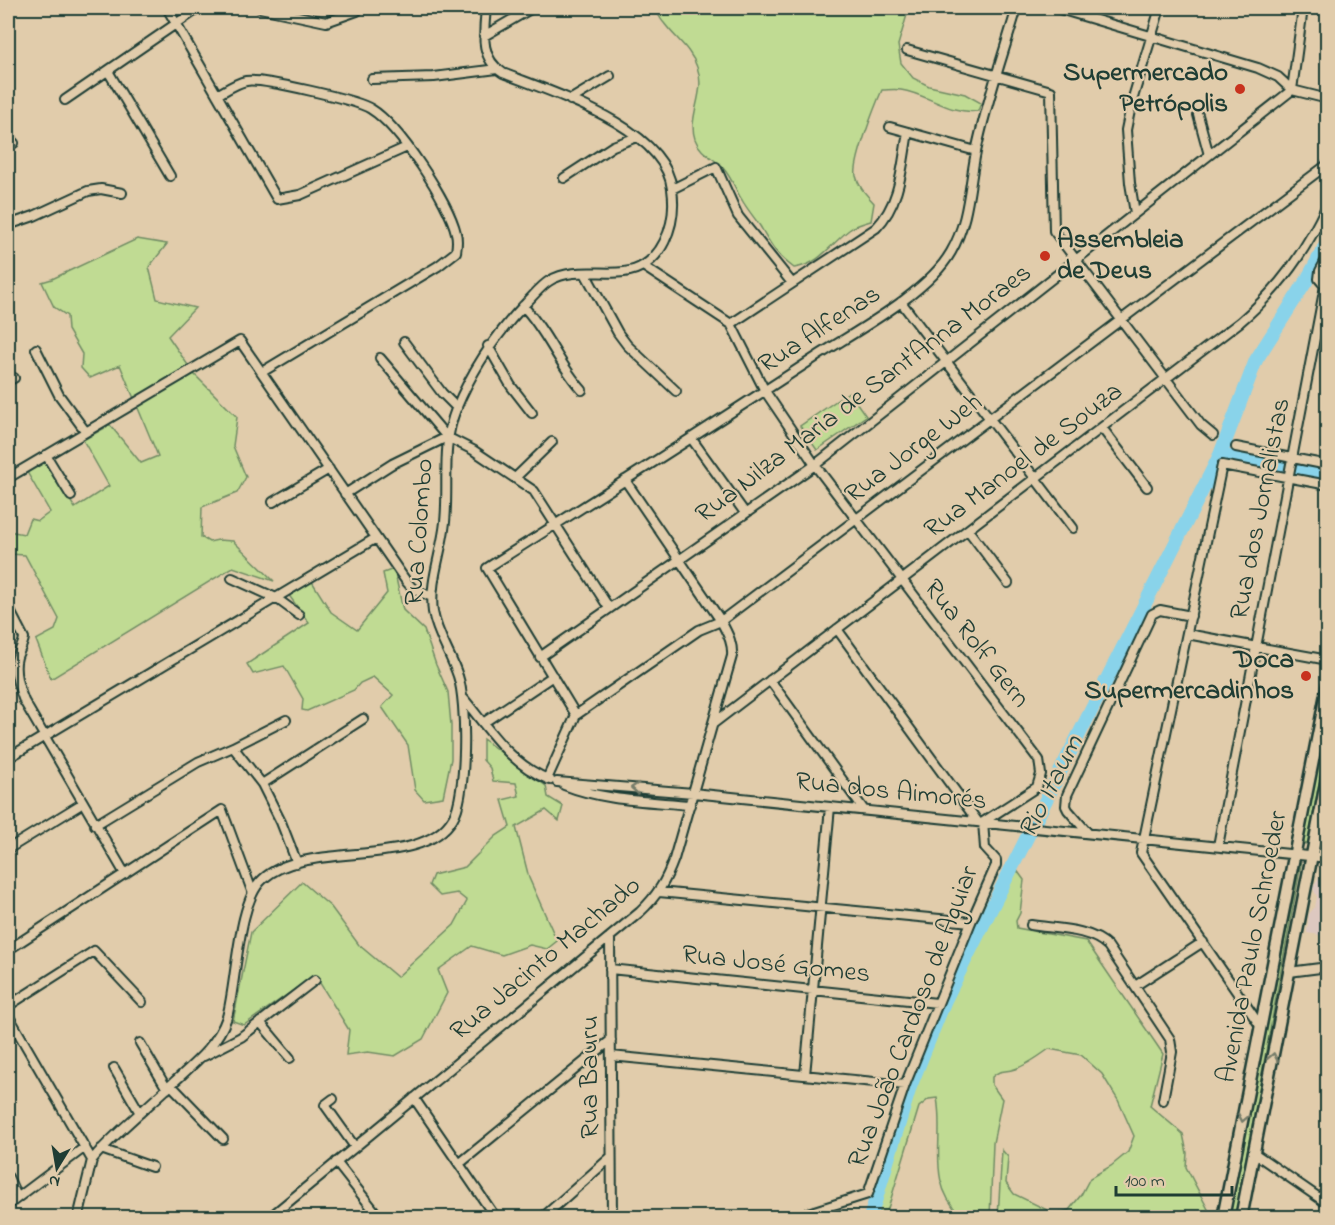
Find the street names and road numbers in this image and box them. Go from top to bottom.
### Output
street label: Rua Nilza Maria de Sant'Anna Moraes [688,254,1040,534]
street label: Rua Alfenas [751,276,889,384]
street label: Rua Manoel de Souza [916,373,1132,549]
street label: Rua Jorge Weh [837,384,991,514]
street label: Rua dos Jornalistas [1220,395,1302,623]
street label: Rua Colombo [395,457,445,607]
street label: Rua Rolf Gern [913,571,1039,717]
street label: Rua dos Aimorés [793,763,989,821]
street label: Avenida Paulo Schroeder [1208,807,1299,1086]
street label: Rua João Cardoso de Aguiar [838,860,990,1174]
street label: Rua Jacinto Machado [442,867,650,1051]
street label: Rua José Gomes [680,936,872,994]
street label: Rua Bauru [571,1015,610,1139]

